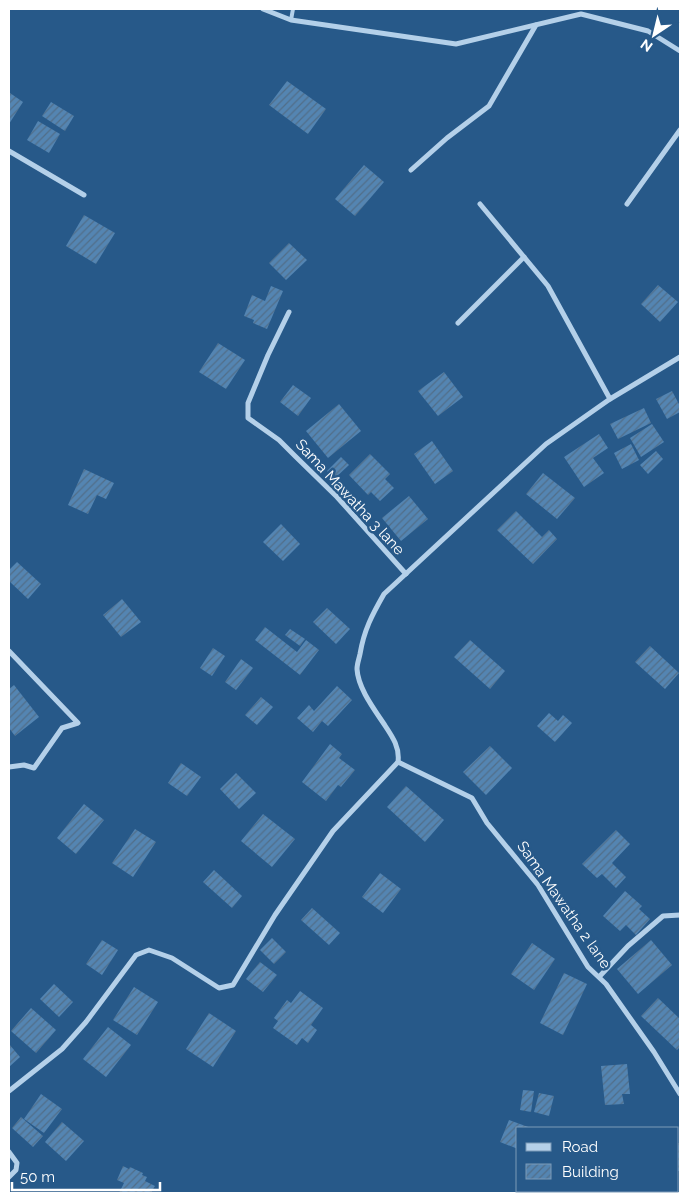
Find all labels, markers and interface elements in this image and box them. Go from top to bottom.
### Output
north arrow [629,10,679,60]
text: N [638,36,656,55]
street label: Sama Mawatha 3 lane [292,435,408,559]
street label: Sama Mawatha 2 lane [513,838,615,972]
legend [516,1127,679,1192]
text: Road [562,1138,598,1156]
scale bar [12,1160,160,1192]
text: Building [562,1163,619,1181]
text: 50 m [20,1168,55,1186]

